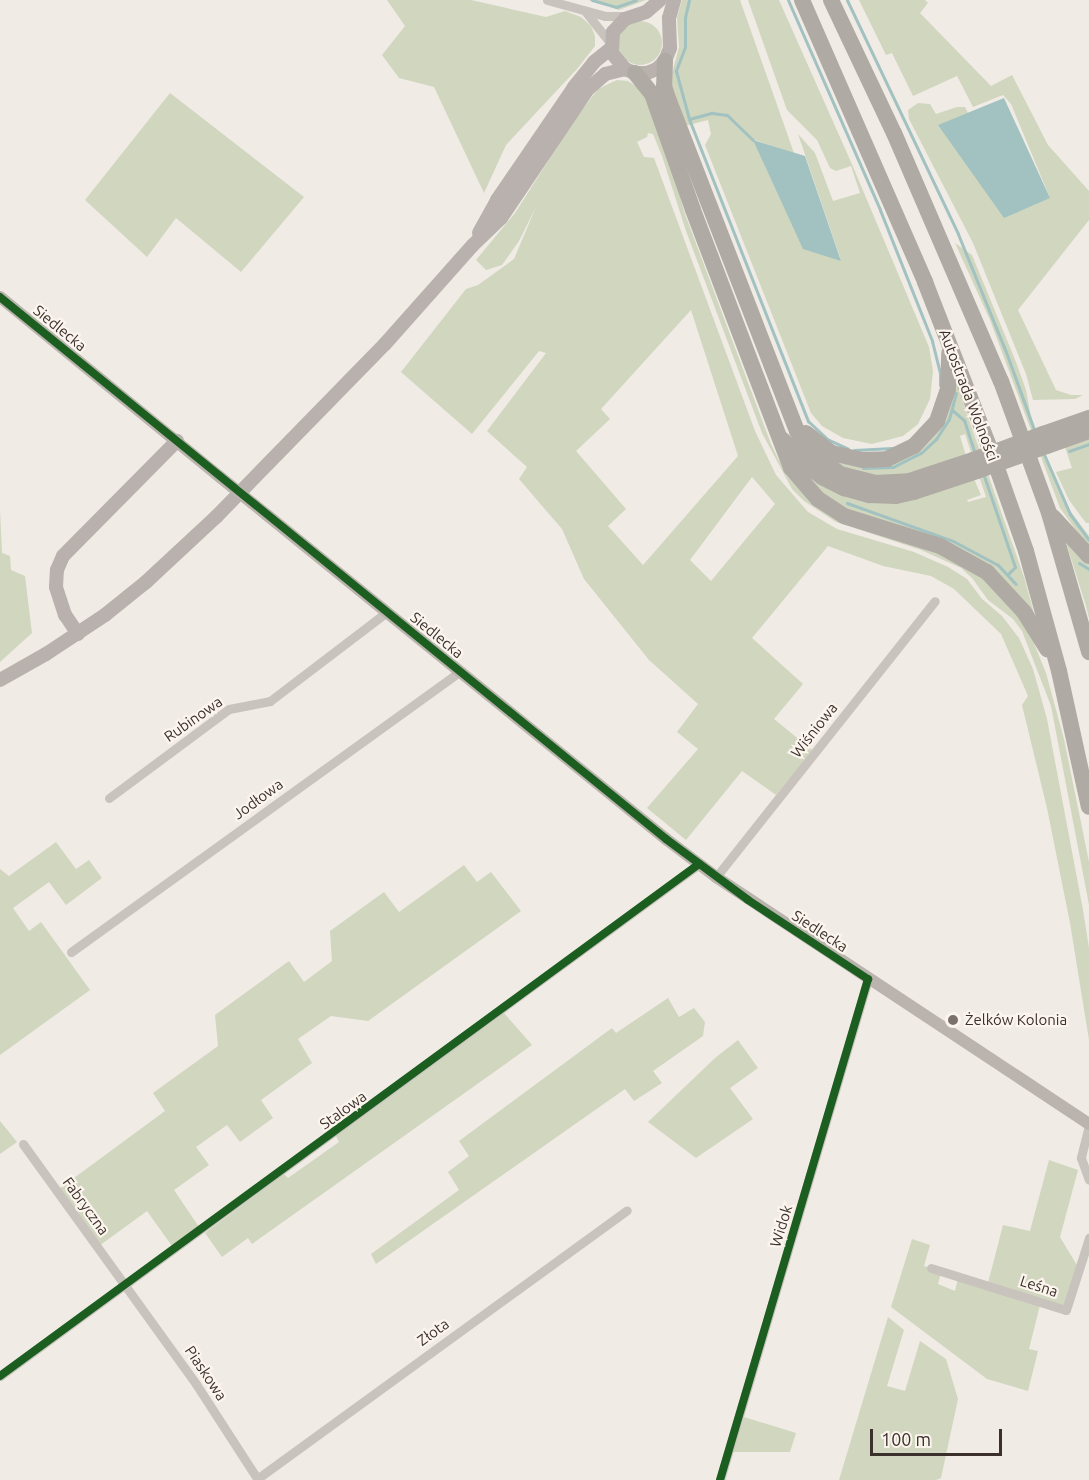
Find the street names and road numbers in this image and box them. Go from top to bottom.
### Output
street label: Siedlecka [30,301,90,355]
street label: Autostrada Wolności [936,327,1002,463]
street label: Siedlecka [407,608,467,662]
street label: Rubinowa [160,692,226,746]
street label: Wiśniowa [787,699,841,761]
street label: Jodłowa [230,775,286,823]
street label: Siedlecka [789,906,851,956]
street label: Stalowa [316,1087,370,1133]
street label: Fabryczna [59,1174,113,1238]
street label: Widok [766,1203,796,1249]
street label: Leśna [1018,1271,1060,1301]
street label: Złota [414,1314,452,1350]
street label: Piaskowa [181,1342,231,1404]

